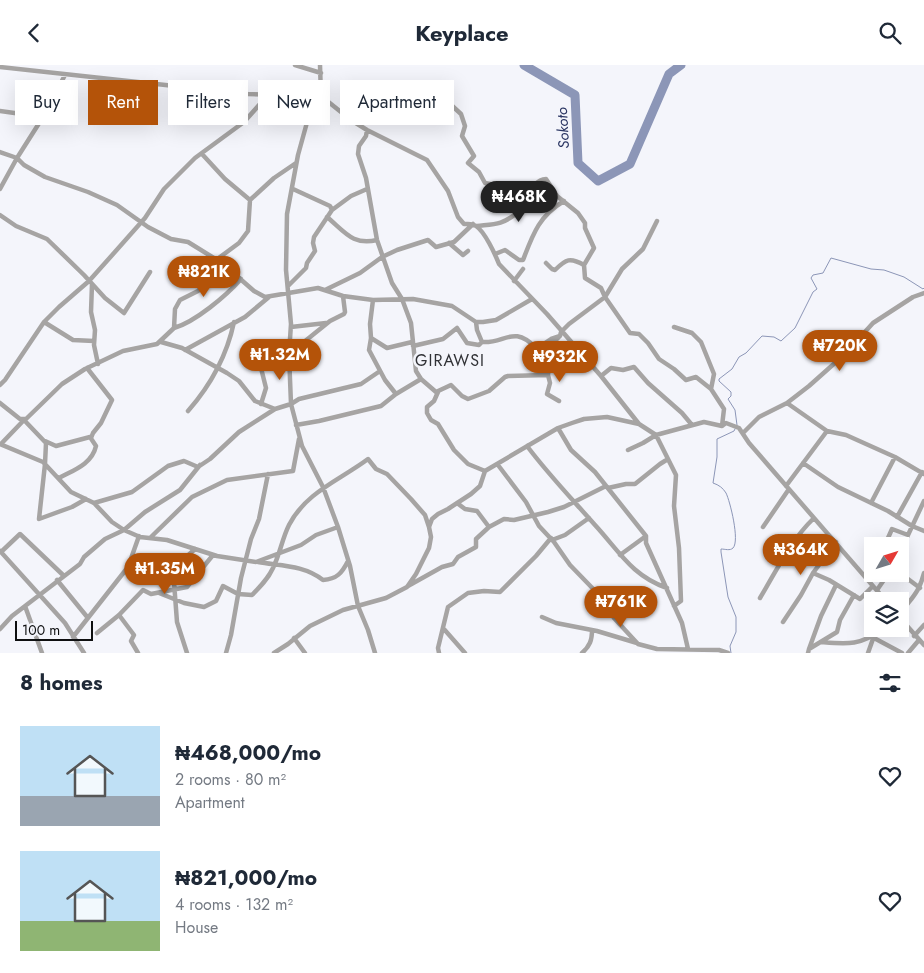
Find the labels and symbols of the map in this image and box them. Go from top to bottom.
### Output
water label: Sokoto [551,107,575,149]
pin: ₦468K [484,181,554,223]
pin: ₦821K [169,255,239,298]
pin: ₦720K [805,329,875,372]
pin: ₦1.32M [239,339,321,381]
pin: ₦932K [525,341,595,383]
district label: GIRAWSI [415,349,485,372]
pin: ₦364K [766,533,836,576]
north arrow [864,537,909,583]
pin: ₦1.35M [124,553,206,595]
pin: ₦761K [586,585,656,628]
scale bar [15,618,92,641]

